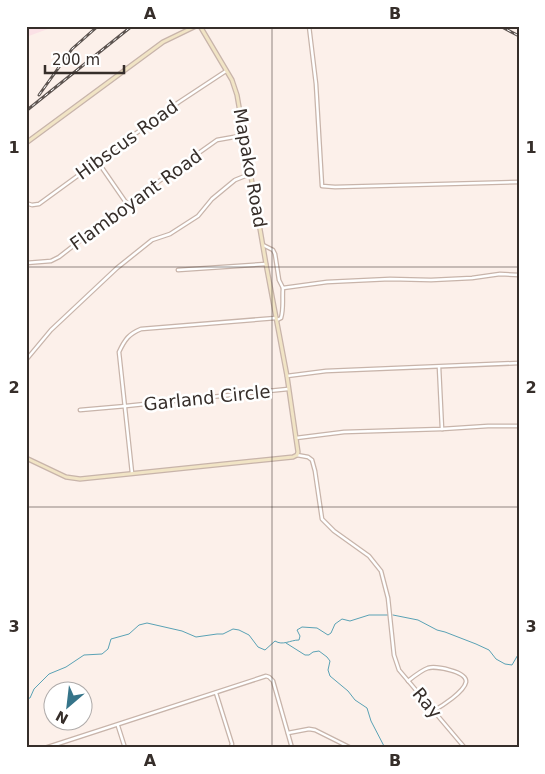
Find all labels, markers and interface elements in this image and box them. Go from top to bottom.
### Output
text: A [144,4,157,23]
text: B [389,4,401,23]
scale bar [45,42,124,74]
text: 200 m [52,51,100,69]
street label: Hibscus Road [72,96,182,184]
street label: Mapako Road [230,107,271,229]
text: 1 [8,138,20,157]
text: 1 [525,138,537,157]
street label: Flamboyant Road [66,145,206,254]
text: 2 [8,378,20,397]
text: 2 [525,378,537,397]
street label: Garland Circle [142,380,271,415]
text: 3 [8,617,20,636]
text: 3 [525,617,537,636]
north arrow [42,682,92,732]
street label: Ray [408,683,447,723]
text: N [53,708,71,727]
text: A [144,751,157,770]
text: B [389,751,401,770]

